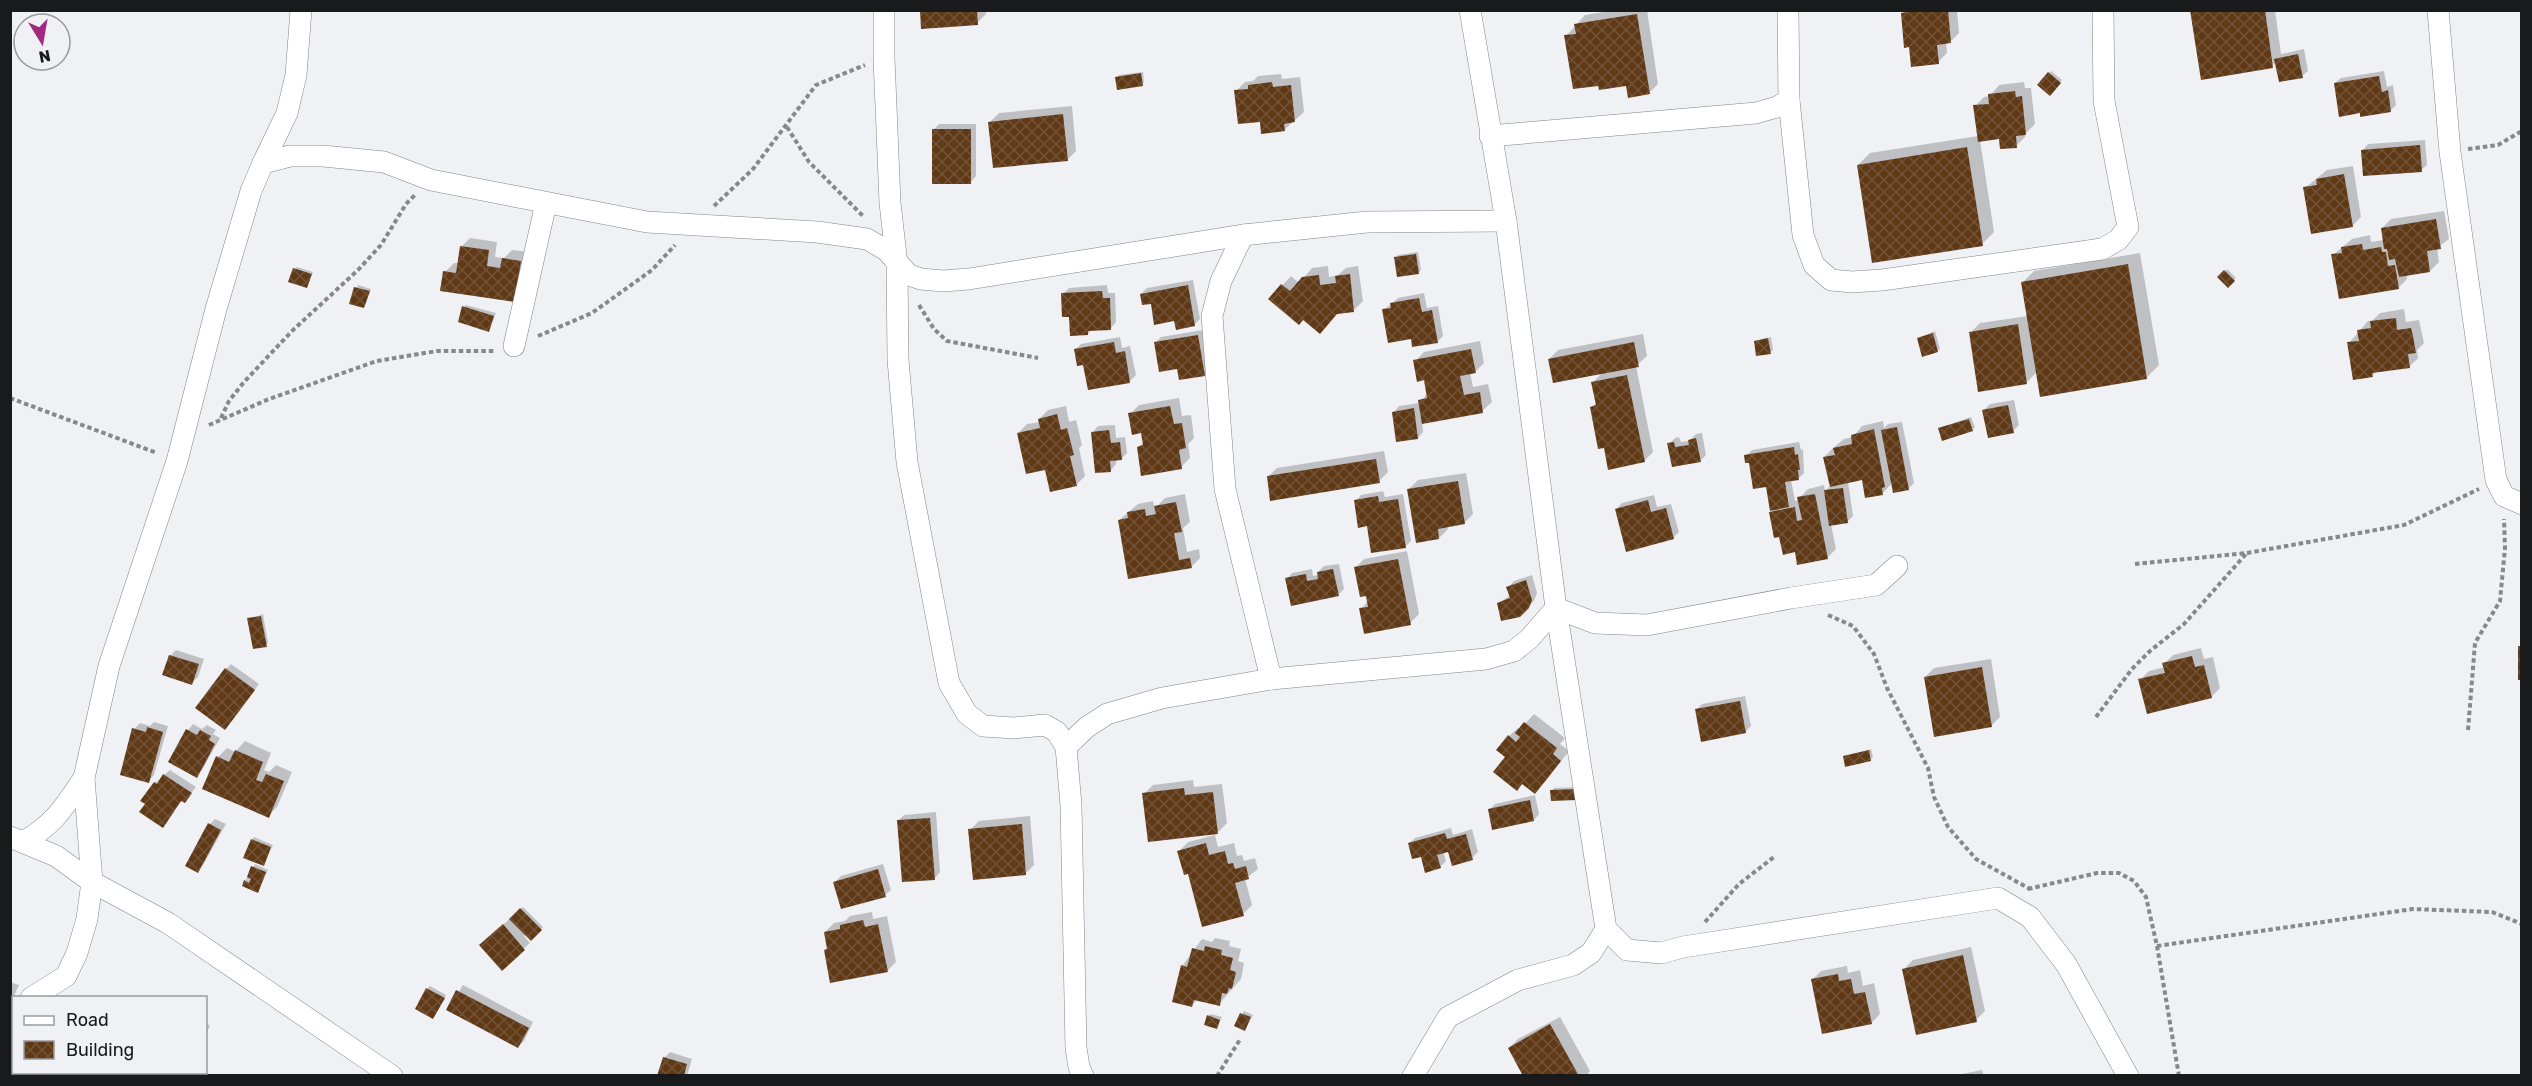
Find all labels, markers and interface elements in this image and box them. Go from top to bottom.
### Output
north arrow [12,12,72,72]
text: N [37,46,52,67]
legend [12,996,207,1074]
text: Road [66,1009,109,1031]
text: Building [66,1039,134,1061]

